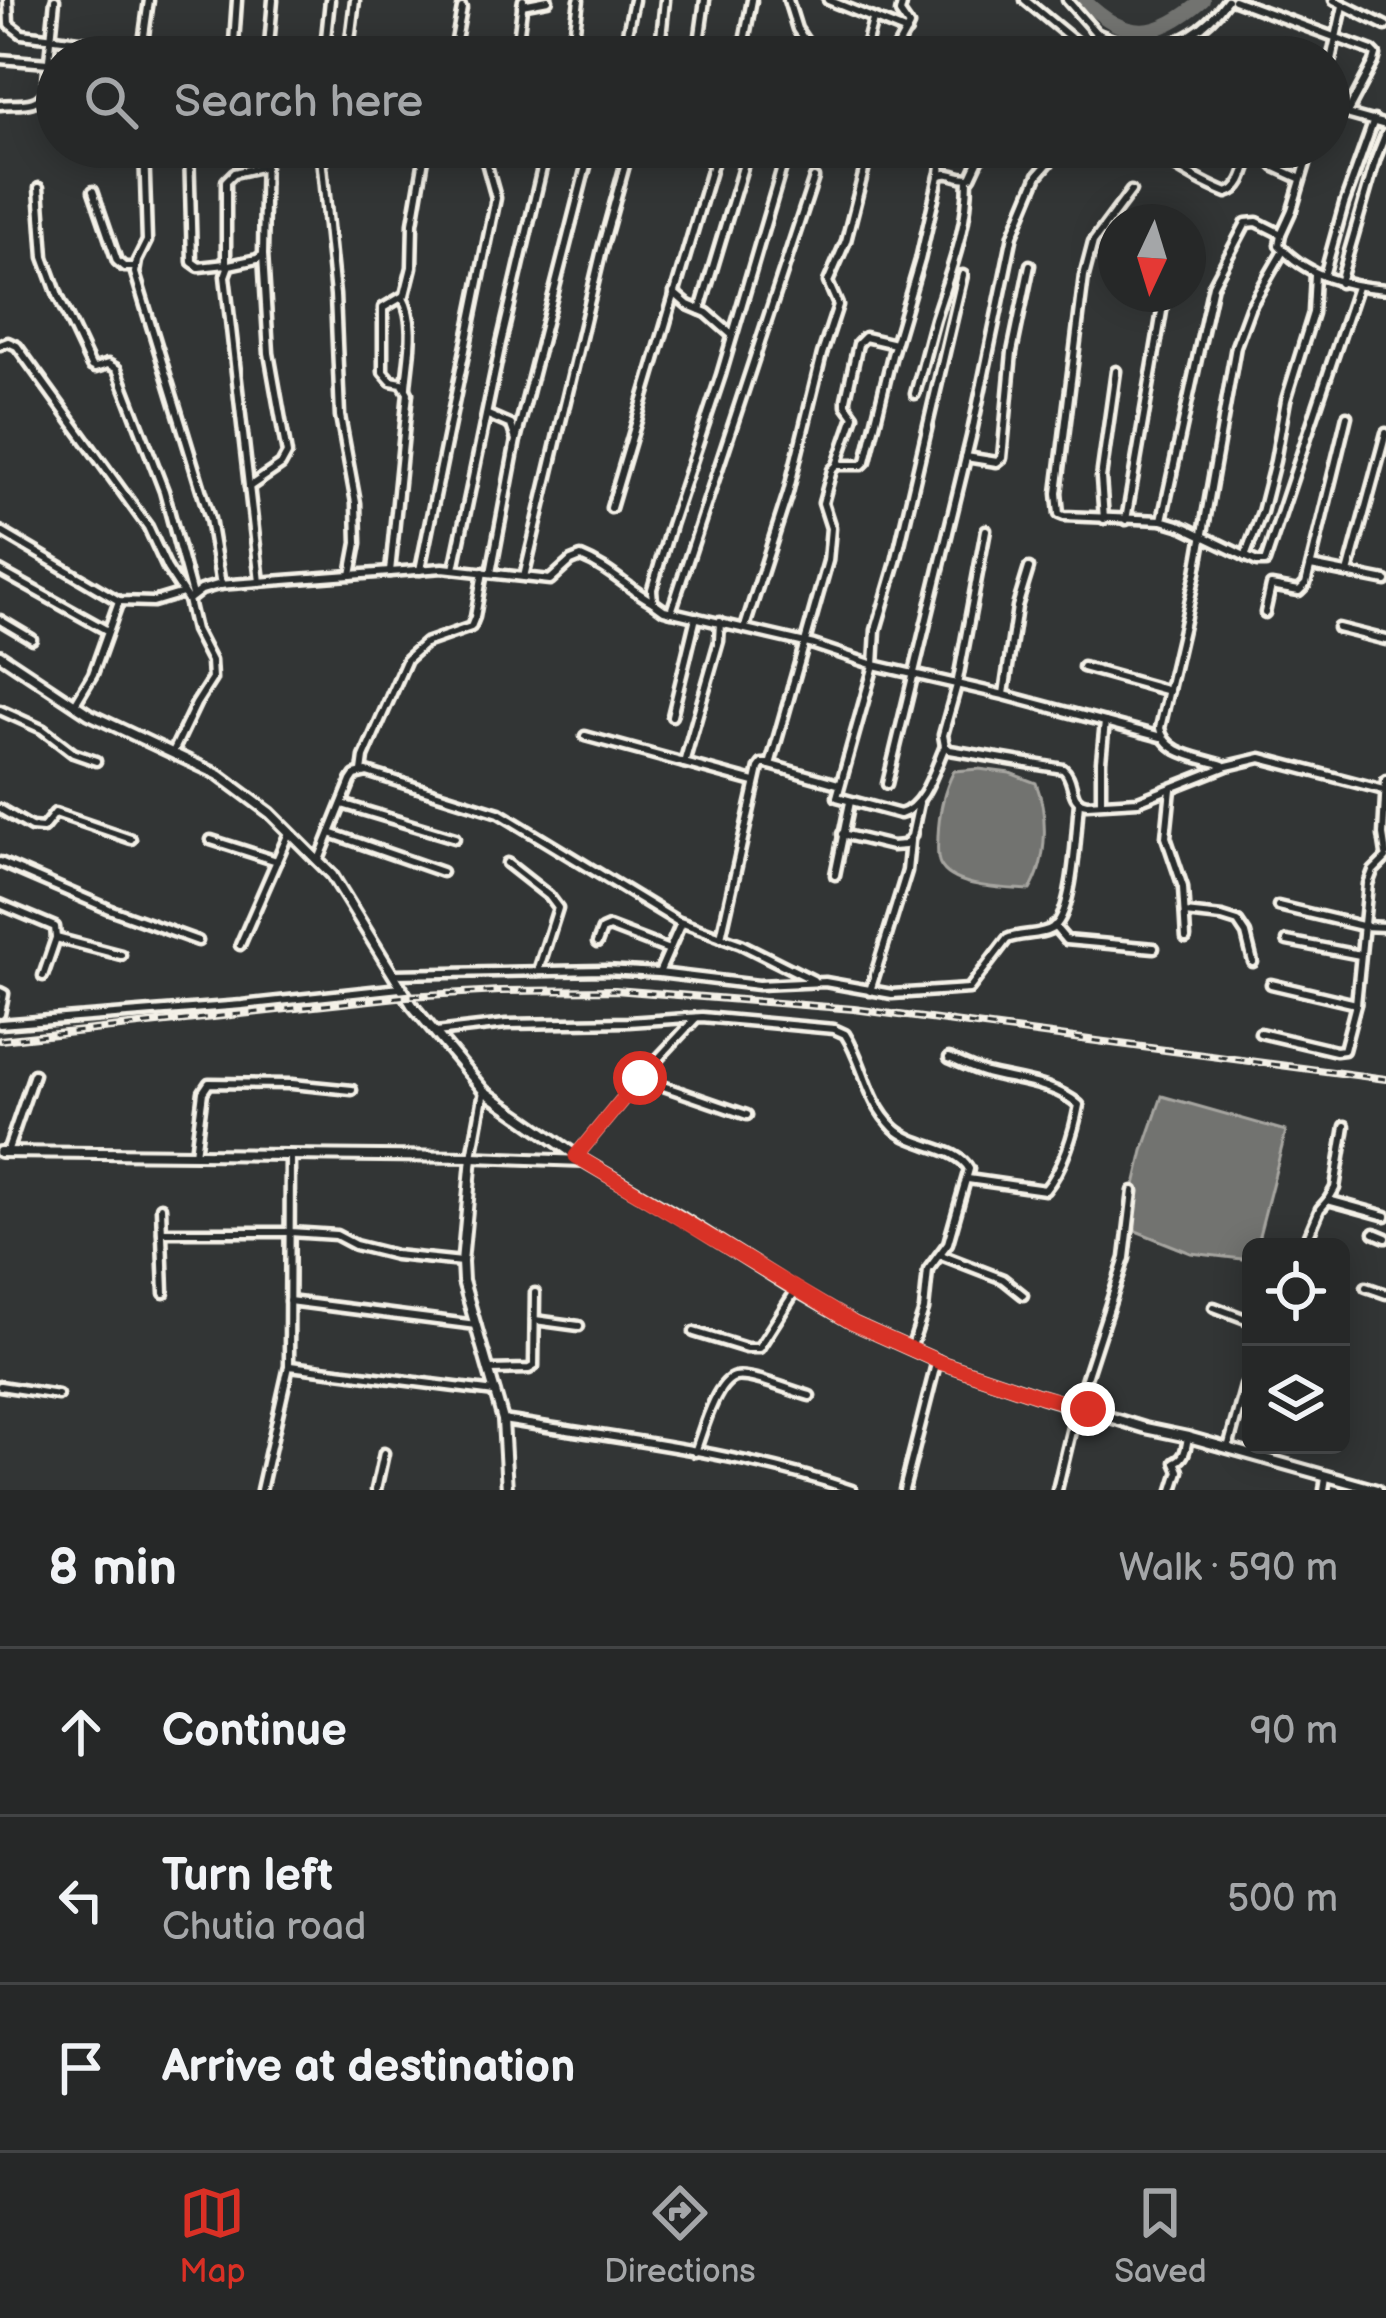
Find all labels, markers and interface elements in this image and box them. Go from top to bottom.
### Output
search box [36,36,1350,168]
icon: search [78,69,144,135]
text: Search here [174,75,423,130]
north arrow [1098,204,1206,312]
route start [613,1051,667,1105]
map controls [1242,1238,1350,1454]
button: locate [1242,1238,1350,1346]
button: layers [1242,1346,1350,1454]
route end [1061,1382,1115,1436]
text: 8 min [48,1538,177,1599]
text: Walk · 590 m [1119,1545,1338,1592]
icon: ahead [48,1699,114,1765]
text: Continue [162,1704,347,1759]
text: 90 m [1250,1708,1338,1755]
text: Turn left [162,1849,333,1904]
icon: left [48,1867,114,1933]
text: 500 m [1227,1876,1338,1923]
text: Chutia road [162,1904,366,1951]
icon: arrive [48,2035,114,2101]
text: Arrive at destination [162,2040,575,2095]
tab: Map [179,2180,246,2292]
tab: Directions [604,2180,756,2292]
tab: Saved [1114,2180,1207,2292]

